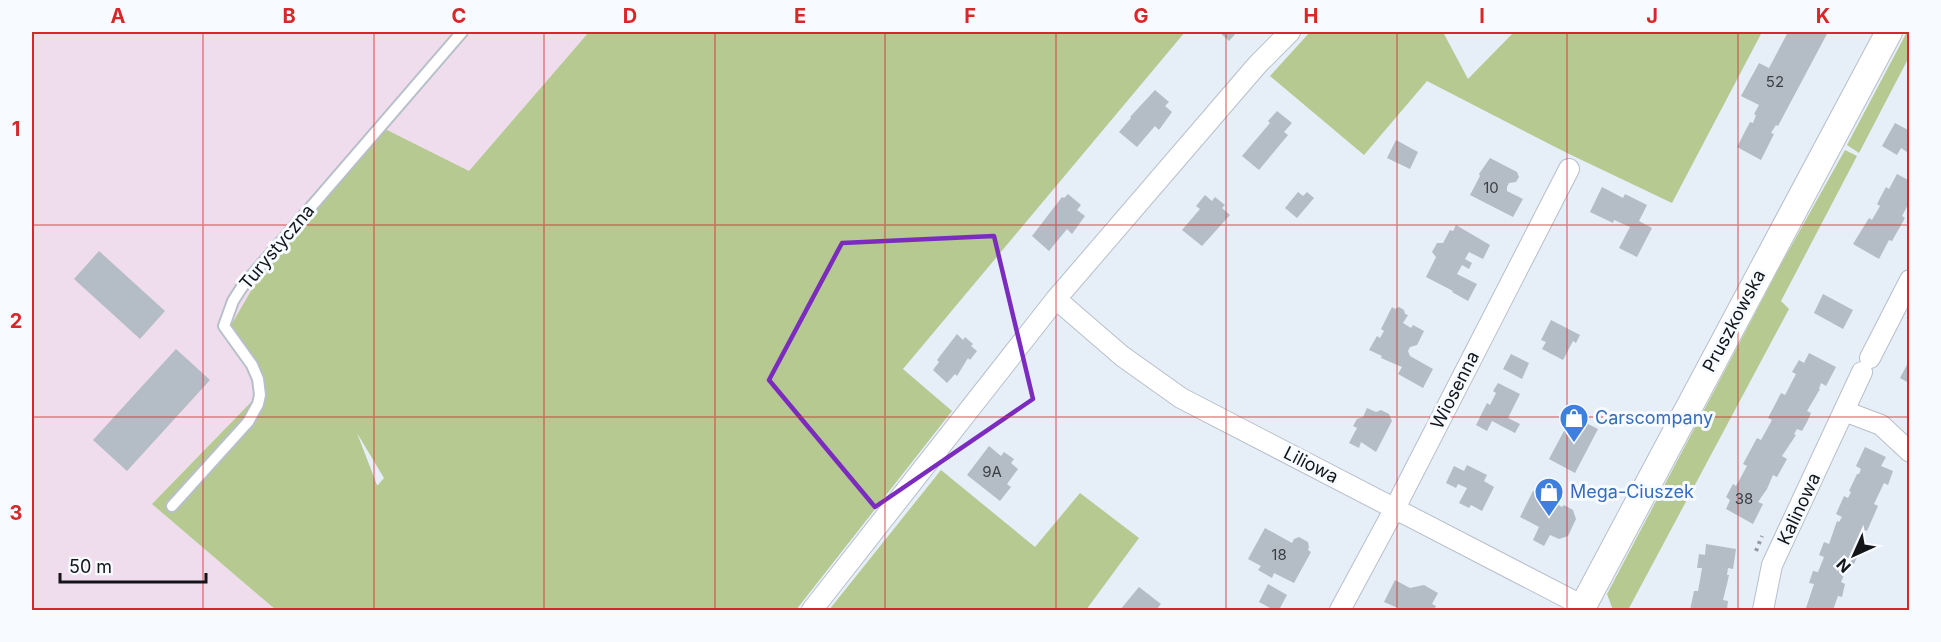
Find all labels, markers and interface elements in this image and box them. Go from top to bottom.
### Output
text: A [111,4,126,28]
text: B [282,4,296,28]
text: C [452,4,466,28]
text: D [623,4,637,28]
text: E [794,4,806,28]
text: F [964,4,976,28]
text: G [1133,4,1149,28]
text: H [1304,4,1318,28]
text: I [1479,4,1485,28]
text: J [1646,4,1658,28]
text: K [1816,4,1830,28]
house number: 52 [1766,72,1784,91]
text: 1 [12,117,20,141]
house number: 10 [1483,178,1499,197]
street label: Turystyczna [235,200,318,293]
street label: Pruszkowska [1698,266,1769,375]
text: 2 [10,309,22,333]
street label: Wiosenna [1426,347,1483,432]
shop icon: Carscompany [1558,402,1590,444]
place label: Carscompany [1595,407,1713,428]
street label: Liliowa [1280,442,1342,487]
house number: 9A [982,462,1002,481]
street label: Kalinowa [1773,470,1824,548]
shop icon: Mega-Ciuszek [1533,476,1565,518]
place label: Mega-Ciuszek [1570,481,1694,502]
house number: 38 [1735,489,1753,508]
text: 3 [10,501,22,525]
north arrow [1824,525,1884,585]
house number: 18 [1271,545,1287,564]
scale bar [60,546,206,584]
text: N [1832,554,1855,577]
text: 50 m [69,556,112,577]

